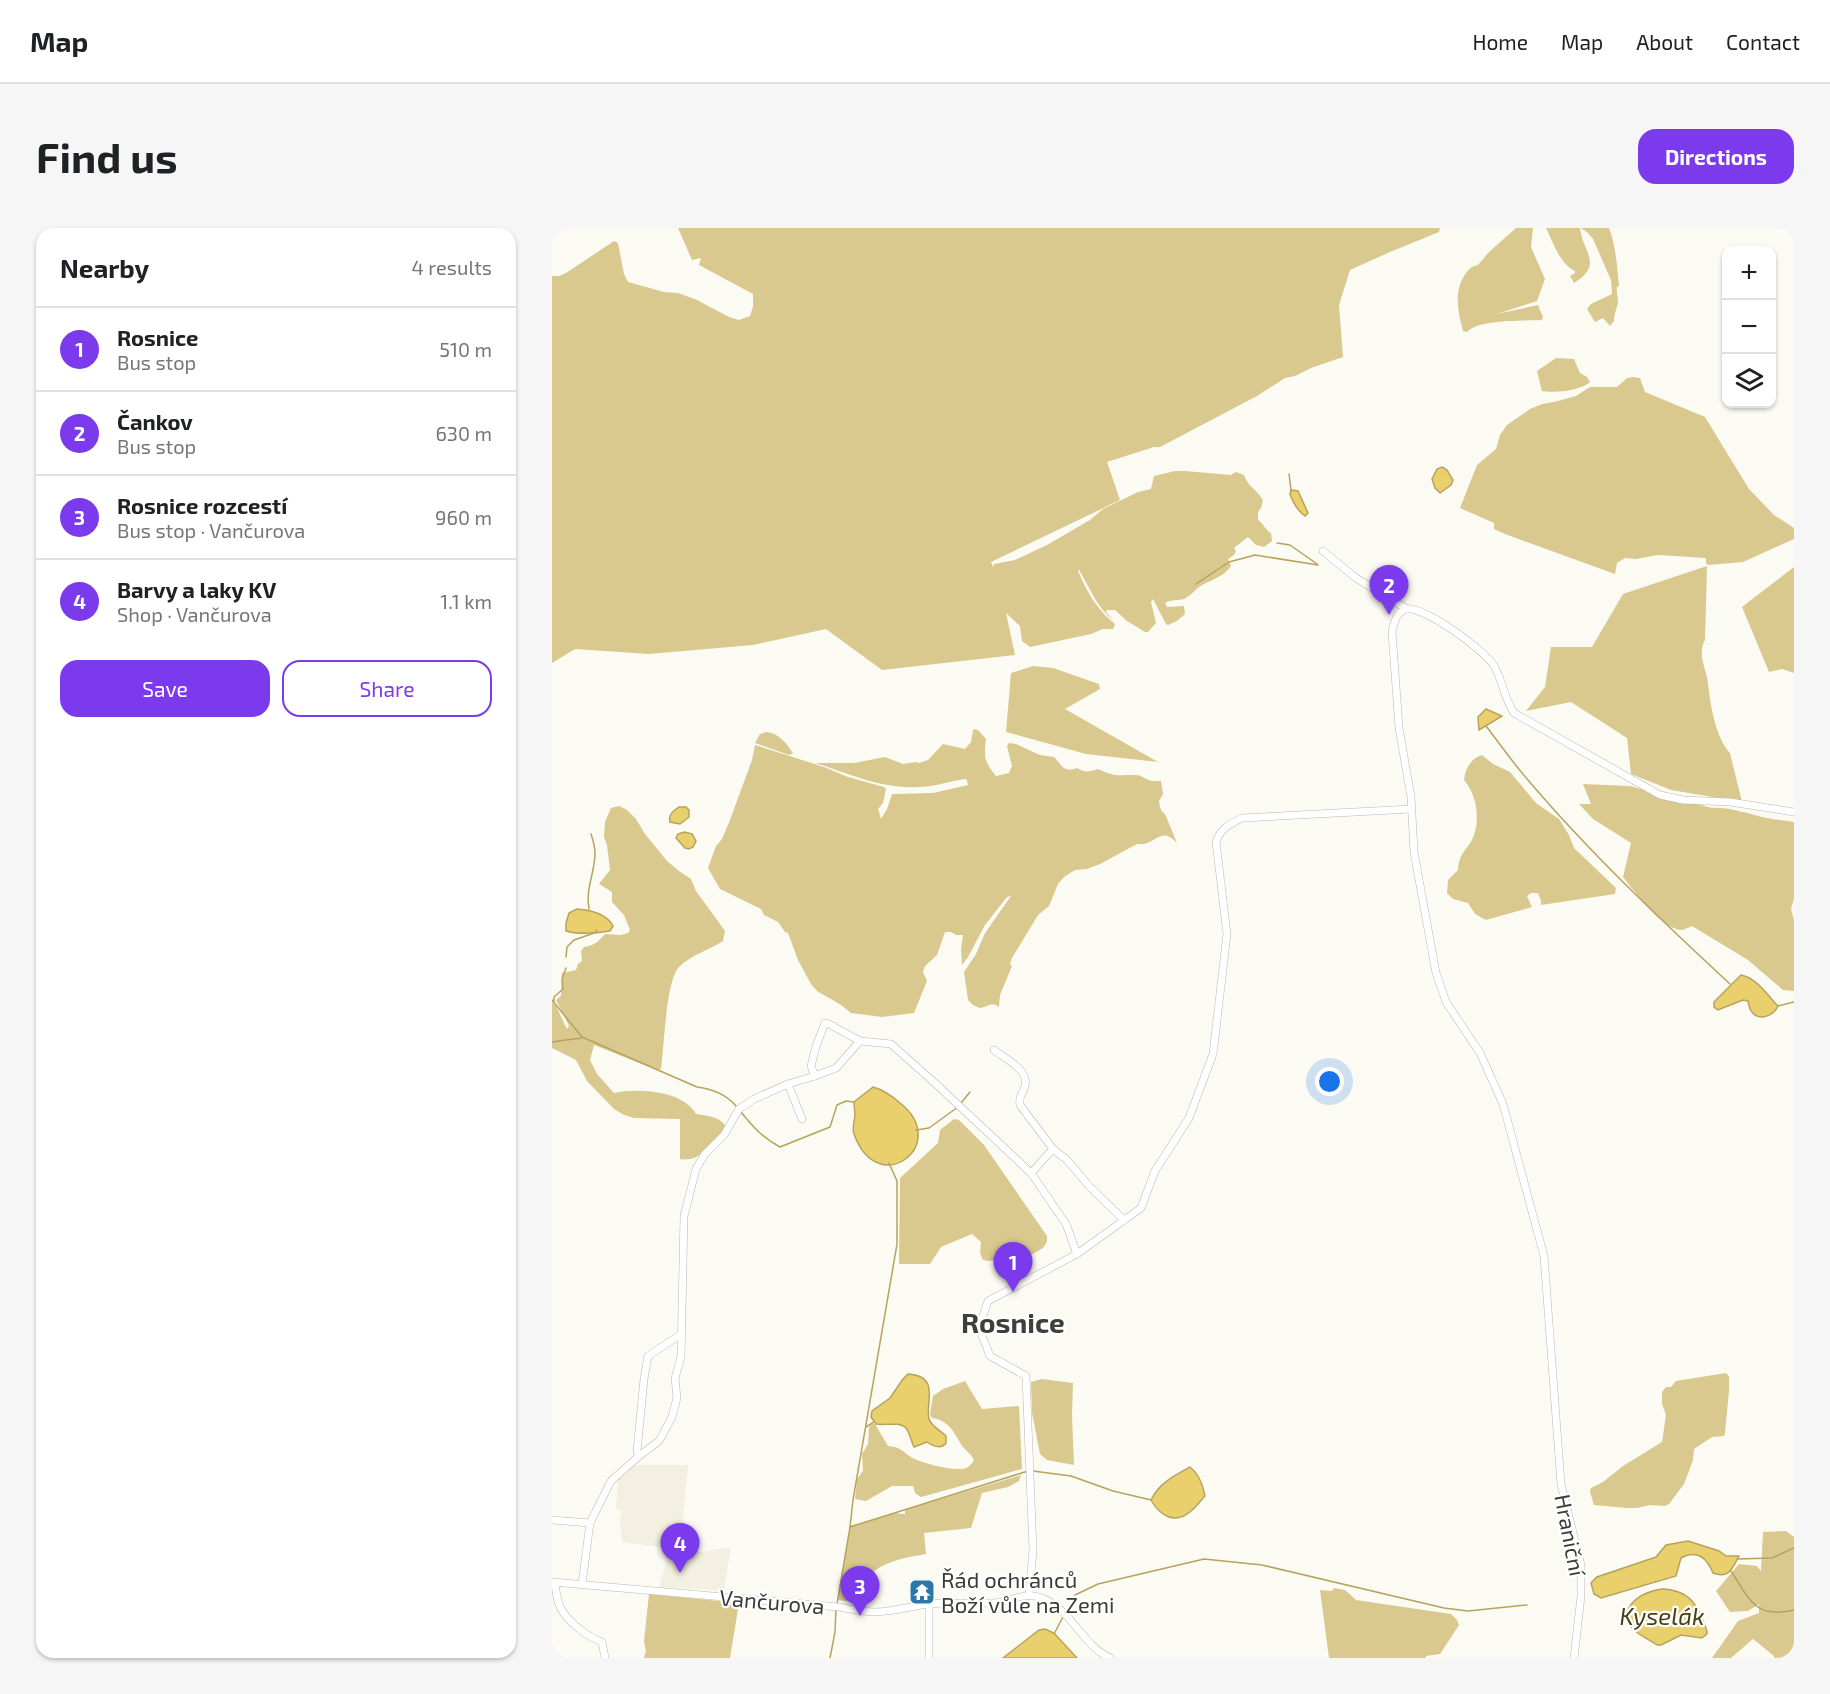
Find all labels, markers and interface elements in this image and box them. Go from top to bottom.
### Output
text: Map [30,24,88,58]
text: Home [1472,29,1528,54]
text: Map [1561,29,1603,54]
text: About [1636,29,1693,54]
text: Contact [1726,29,1800,54]
button: Directions [1638,129,1794,184]
text: Find us [36,131,178,181]
map controls [1722,246,1776,408]
button: + [1722,246,1776,300]
text: Nearby [60,252,149,283]
text: 4 results [412,255,492,279]
button: − [1722,300,1776,354]
text: Rosnice [117,324,199,350]
text: 1 [75,337,84,361]
text: 510 m [439,337,492,361]
text: Bus stop [117,350,196,374]
button: layers [1722,354,1776,408]
text: Čankov [117,408,193,434]
text: 2 [74,421,85,445]
text: 630 m [435,421,492,445]
text: Bus stop [117,434,196,458]
text: Rosnice rozcestí [117,492,287,518]
text: 3 [74,505,85,529]
text: 960 m [435,505,492,529]
text: Bus stop · Vančurova [117,518,305,542]
pin: 2 [1370,566,1408,615]
text: Barvy a laky KV [117,576,276,602]
text: 4 [73,589,86,613]
text: 1.1 km [440,589,492,613]
text: Shop · Vančurova [117,602,272,626]
button: Save [60,660,270,717]
button: Share [282,660,492,717]
your location [1315,1067,1344,1096]
pin: 1 [994,1242,1032,1292]
district label: Rosnice [961,1305,1065,1339]
street label: Hraniční [1550,1492,1592,1580]
pin: 4 [660,1524,700,1573]
pin: 3 [840,1566,880,1616]
place label: Řád ochránců Boží vůle na Zemi [941,1566,1114,1617]
temple icon: Řád ochránců Boží vůle na Zemi [907,1577,937,1607]
street label: Vančurova [718,1583,826,1619]
water label: Kyselák [1619,1601,1705,1630]

